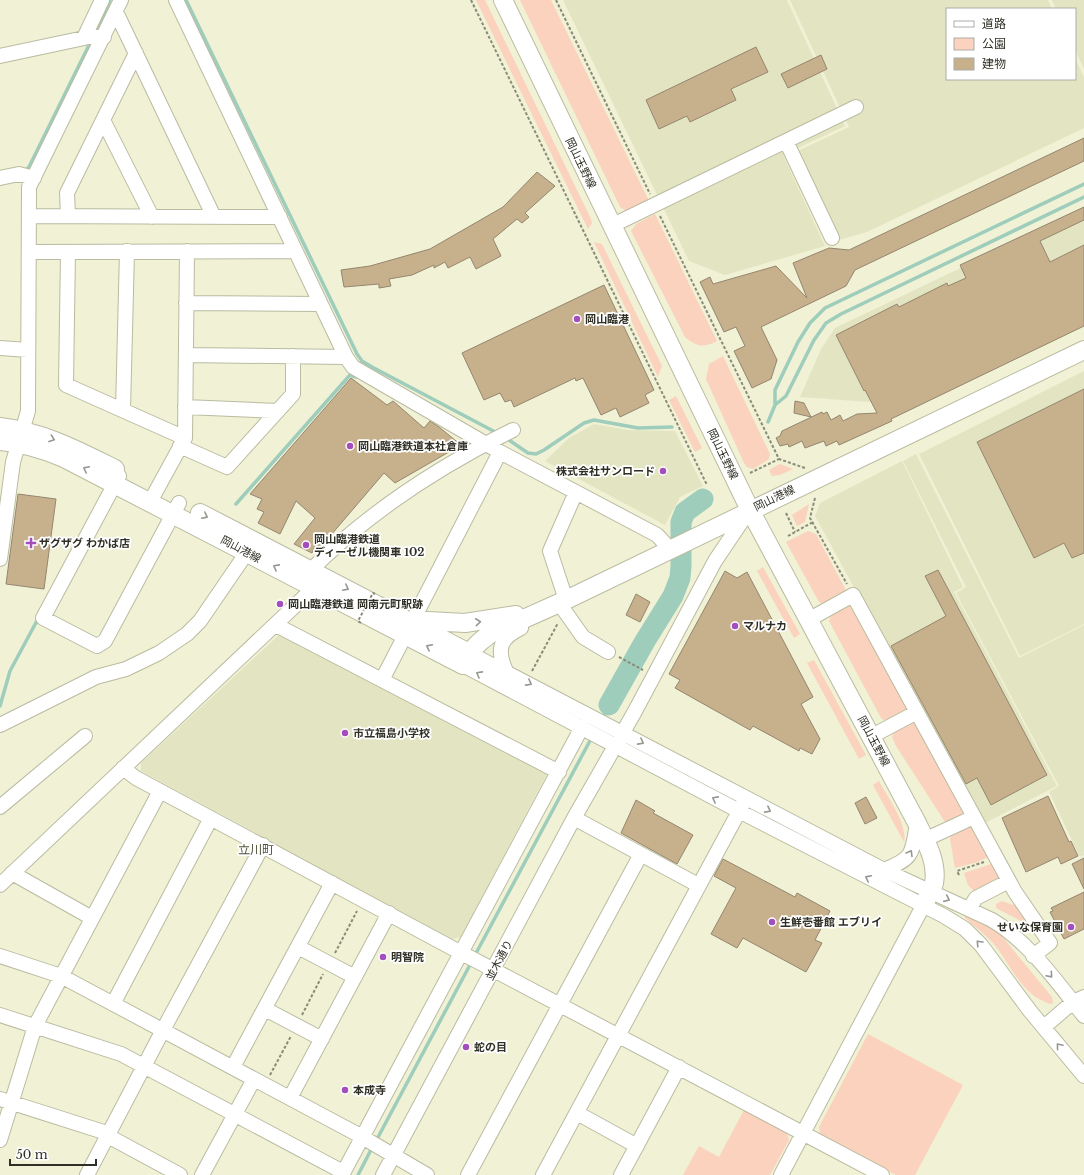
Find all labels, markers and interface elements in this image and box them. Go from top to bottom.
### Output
legend [946,8,1076,80]
text: 道路 [982,16,1006,31]
text: 公園 [982,36,1006,51]
text: 建物 [982,56,1006,71]
street label: 岡山玉野線 [563,135,599,191]
place label: 岡山臨港 [585,312,629,326]
marker: 岡山臨港 [572,314,582,324]
street label: 岡山玉野線 [705,426,741,482]
one-way arrow [48,434,55,442]
place label: 岡山臨港鉄道本社倉庫 [358,439,468,453]
marker: 岡山臨港鉄道本社倉庫 [345,441,355,451]
place label: 株式会社サンロード [556,464,655,478]
one-way arrow [83,466,91,474]
marker: 株式会社サンロード [658,466,668,476]
street label: 岡山港線 [751,482,797,514]
one-way arrow [201,511,208,519]
street label: 岡山港線 [218,532,264,566]
place label: 岡山臨港鉄道 ディーゼル機関車 102 [314,532,424,559]
place label: ザグザグ わかば店 [39,536,130,550]
marker: ザグザグ わかば店 [26,538,36,548]
marker: 岡山臨港鉄道 ディーゼル機関車 102 [301,540,311,550]
one-way arrow [273,565,281,572]
one-way arrow [341,583,349,591]
place label: 岡山臨港鉄道 岡南元町駅跡 [288,597,423,611]
marker: 岡山臨港鉄道 岡南元町駅跡 [275,599,285,609]
one-way arrow [475,617,481,626]
place label: マルナカ [743,619,787,633]
marker: マルナカ [730,621,740,631]
one-way arrow [426,644,433,651]
one-way arrow [476,671,483,678]
one-way arrow [525,678,532,686]
street label: 岡山玉野線 [855,713,893,769]
place label: 市立福島小学校 [353,726,430,740]
marker: 市立福島小学校 [340,728,350,738]
one-way arrow [637,737,645,745]
one-way arrow [712,796,719,803]
one-way arrow [764,805,772,812]
district label: 立川町 [238,842,274,857]
one-way arrow [905,851,912,858]
one-way arrow [865,875,872,882]
one-way arrow [944,895,951,903]
place label: 生鮮壱番館 エブリイ [780,915,882,929]
marker: 生鮮壱番館 エブリイ [767,917,777,927]
place label: せいな保育園 [997,920,1063,934]
marker: せいな保育園 [1066,922,1076,932]
street label: 並木通り [482,937,516,983]
one-way arrow [977,940,984,948]
place label: 明智院 [391,950,424,964]
marker: 明智院 [378,952,388,962]
one-way arrow [1046,970,1053,978]
place label: 蛇の目 [474,1040,507,1054]
marker: 蛇の目 [461,1042,471,1052]
one-way arrow [1057,1043,1064,1050]
place label: 本成寺 [353,1083,386,1097]
marker: 本成寺 [340,1085,350,1095]
scale bar [10,1141,96,1167]
text: 50 m [16,1147,48,1162]

